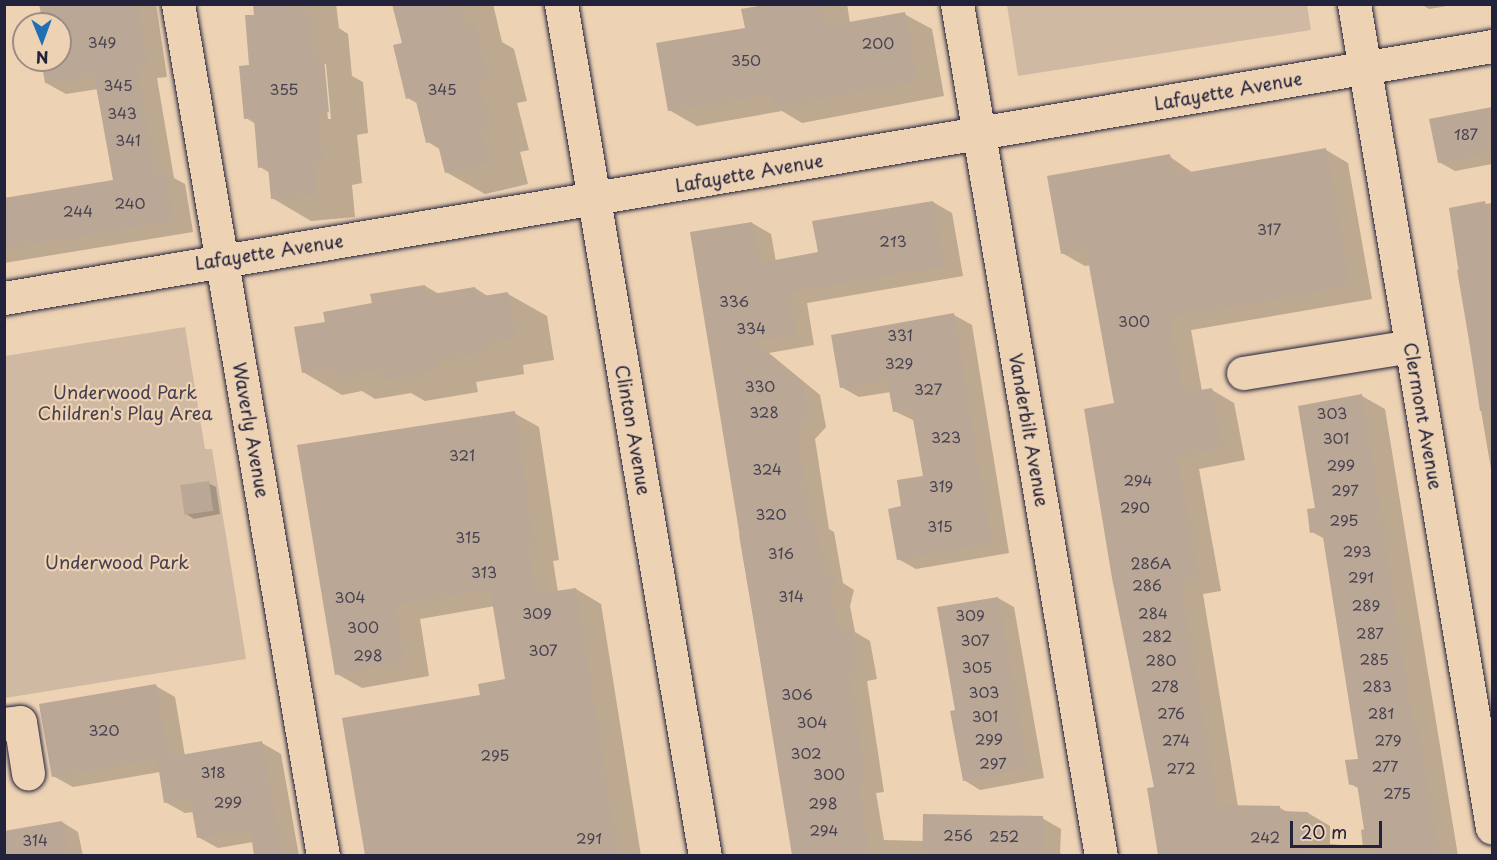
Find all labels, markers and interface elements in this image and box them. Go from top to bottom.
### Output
north arrow [12,12,72,72]
house number: 349 [88,33,116,51]
house number: 200 [862,34,894,52]
text: N [36,46,49,70]
house number: 350 [731,51,761,69]
street label: Lafayette Avenue [1153,68,1303,114]
house number: 345 [103,76,133,94]
house number: 355 [270,80,298,98]
house number: 345 [427,80,457,98]
house number: 343 [107,104,137,122]
house number: 187 [1454,125,1478,143]
house number: 341 [115,131,141,149]
street label: Lafayette Avenue [674,150,824,196]
house number: 240 [114,194,146,212]
house number: 244 [63,202,93,220]
house number: 317 [1257,220,1281,238]
street label: Lafayette Avenue [194,230,344,274]
house number: 213 [879,232,907,250]
house number: 336 [719,292,749,310]
house number: 300 [1118,312,1150,330]
house number: 334 [736,319,766,337]
house number: 331 [887,326,913,344]
street label: Clermont Avenue [1399,341,1447,491]
street label: Vanderbilt Avenue [1005,352,1053,508]
house number: 329 [885,354,913,372]
street label: Waverly Avenue [228,360,274,500]
street label: Clinton Avenue [611,364,655,496]
house number: 330 [745,377,775,395]
house number: 327 [914,380,942,398]
park label: Underwood Park Children's Play Area [37,382,213,424]
house number: 328 [749,403,779,421]
house number: 303 [1317,404,1347,422]
house number: 323 [931,428,961,446]
house number: 301 [1323,429,1349,447]
house number: 321 [449,446,475,464]
house number: 299 [1327,456,1355,474]
house number: 324 [752,460,782,478]
house number: 294 [1123,471,1153,489]
house number: 319 [929,477,953,495]
house number: 297 [1331,481,1359,499]
house number: 290 [1120,498,1150,516]
house number: 320 [756,505,786,523]
house number: 295 [1330,511,1358,529]
house number: 315 [927,517,953,535]
house number: 315 [455,528,481,546]
house number: 293 [1343,542,1371,560]
house number: 316 [768,544,794,562]
park label: Underwood Park [45,551,189,573]
house number: 286A [1131,554,1171,572]
house number: 313 [471,563,497,581]
house number: 291 [1348,568,1374,586]
house number: 286 [1132,576,1162,594]
house number: 314 [778,587,804,605]
house number: 304 [335,588,365,606]
house number: 289 [1352,596,1380,614]
house number: 309 [522,604,552,622]
house number: 284 [1138,604,1168,622]
house number: 309 [955,606,985,624]
house number: 300 [347,618,379,636]
house number: 287 [1356,624,1384,642]
house number: 282 [1142,627,1172,645]
house number: 307 [961,631,989,649]
house number: 307 [529,641,557,659]
house number: 298 [354,646,382,664]
house number: 285 [1359,650,1389,668]
house number: 280 [1146,651,1176,669]
house number: 305 [962,658,992,676]
house number: 278 [1151,677,1179,695]
house number: 283 [1362,677,1392,695]
house number: 303 [969,683,999,701]
house number: 306 [781,685,813,703]
house number: 276 [1157,704,1185,722]
house number: 281 [1368,704,1394,722]
house number: 301 [972,707,998,725]
house number: 304 [797,713,827,731]
house number: 320 [89,721,119,739]
house number: 299 [975,730,1003,748]
house number: 274 [1162,731,1190,749]
house number: 279 [1374,731,1402,749]
house number: 302 [790,744,822,762]
house number: 295 [481,746,509,764]
house number: 297 [979,754,1007,772]
house number: 277 [1372,757,1398,775]
house number: 272 [1166,759,1196,777]
house number: 318 [200,763,226,781]
house number: 300 [813,765,845,783]
house number: 275 [1383,784,1411,802]
house number: 299 [214,793,242,811]
house number: 298 [809,794,837,812]
scale bar [1293,809,1384,847]
text: 20 m [1301,818,1347,845]
house number: 294 [809,821,839,839]
house number: 256 [943,826,973,844]
house number: 252 [989,827,1019,845]
house number: 242 [1250,828,1280,846]
house number: 291 [576,829,602,847]
house number: 314 [22,831,48,849]

